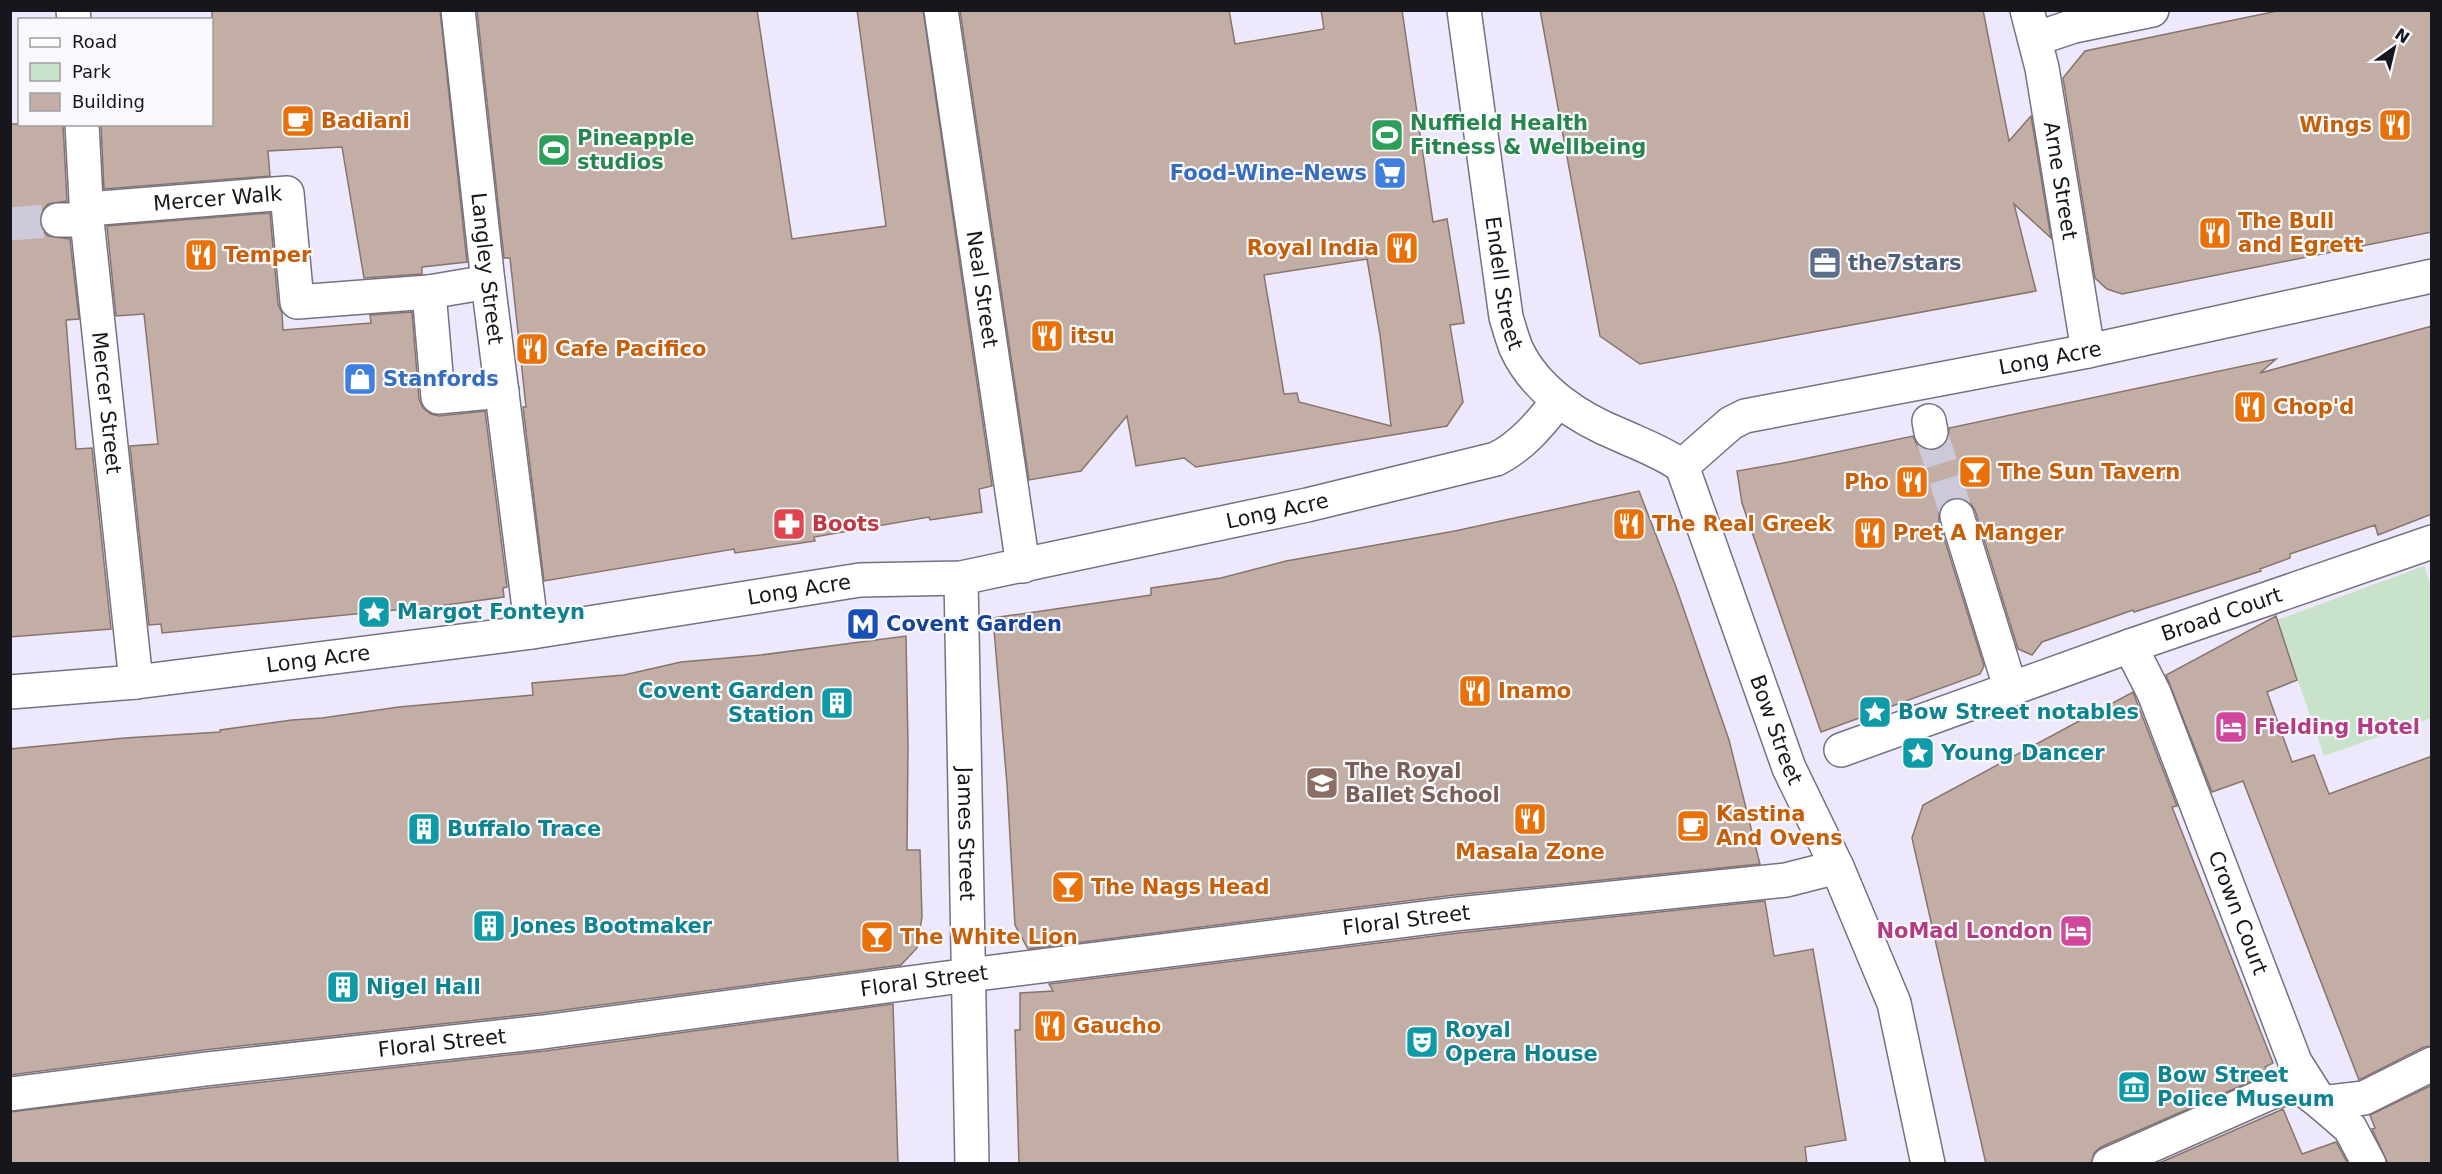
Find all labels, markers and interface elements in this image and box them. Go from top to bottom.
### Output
legend [18,18,213,126]
north arrow [2364,18,2424,78]
text: N [2391,24,2413,48]
text: Road [72,31,117,52]
text: Park [72,61,111,82]
text: Building [72,91,145,112]
cafe icon: Badiani [280,103,316,139]
restaurant icon: Wings [2377,107,2413,143]
place label: Badiani [321,109,410,133]
place label: Nuffield Health Fitness & Wellbeing [1410,111,1646,159]
place label: Wings [2299,113,2372,137]
sports icon: Nuffield Health Fitness & Wellbeing [1369,117,1405,153]
street label: Arne Street [2039,120,2082,241]
place label: Pineapple studios [577,126,694,174]
sports icon: Pineapple studios [536,132,572,168]
supermarket icon: Food-Wine-News [1372,155,1408,191]
place label: Food-Wine-News [1170,161,1367,185]
street label: Mercer Walk [152,181,284,216]
street label: Langley Street [466,191,508,346]
place label: The Bull and Egrett [2238,209,2364,257]
street label: Endell Street [1480,215,1528,353]
restaurant icon: The Bull and Egrett [2197,215,2233,251]
street label: Neal Street [962,229,1003,349]
restaurant icon: Royal India [1384,230,1420,266]
place label: Royal India [1247,236,1379,260]
restaurant icon: Temper [183,237,219,273]
place label: Temper [224,243,312,267]
office icon: the7stars [1807,245,1843,281]
place label: the7stars [1848,251,1961,275]
restaurant icon: itsu [1029,318,1065,354]
place label: itsu [1070,324,1115,348]
street label: Mercer Street [87,331,126,475]
restaurant icon: Cafe Pacifico [514,331,550,367]
street label: Long Acre [1997,336,2104,380]
place label: Cafe Pacifico [555,337,706,361]
shop icon: Stanfords [342,361,378,397]
place label: Stanfords [383,367,499,391]
restaurant icon: Chop'd [2232,389,2268,425]
place label: Chop'd [2273,395,2354,419]
bar icon: The Sun Tavern [1957,454,1993,490]
place label: The Sun Tavern [1998,460,2180,484]
restaurant icon: Pho [1894,464,1930,500]
place label: Pho [1844,470,1889,494]
street label: Long Acre [1224,488,1331,534]
pharmacy icon: Boots [771,506,807,542]
restaurant icon: The Real Greek [1611,506,1647,542]
place label: Boots [812,512,879,536]
place label: The Real Greek [1652,512,1833,536]
restaurant icon: Pret A Manger [1852,515,1888,551]
place label: Pret A Manger [1893,521,2064,545]
street label: Long Acre [746,570,852,610]
street label: Broad Court [2158,583,2285,646]
place icon: Margot Fonteyn [356,594,392,630]
place label: Margot Fonteyn [397,600,585,624]
metro station icon: Covent Garden [845,606,881,642]
place label: Covent Garden [886,612,1062,636]
street label: Long Acre [265,641,371,677]
street label: Bow Street [1745,672,1807,789]
restaurant icon: Inamo [1457,673,1493,709]
place label: Covent Garden Station [638,679,814,727]
place label: Inamo [1498,679,1571,703]
building icon: Covent Garden Station [819,685,855,721]
place icon: Bow Street notables [1857,694,1893,730]
place label: Bow Street notables [1898,700,2139,724]
hotel icon: Fielding Hotel [2213,709,2249,745]
place label: Fielding Hotel [2254,715,2420,739]
place icon: Young Dancer [1900,735,1936,771]
place label: Young Dancer [1940,741,2105,765]
place label: The Royal Ballet School [1345,759,1500,807]
street label: James Street [953,765,979,901]
school or university icon: The Royal Ballet School [1304,765,1340,801]
restaurant icon: Masala Zone [1512,801,1548,837]
place label: Kastina And Ovens [1716,802,1843,850]
cafe icon: Kastina And Ovens [1675,808,1711,844]
building icon: Buffalo Trace [406,811,442,847]
place label: Buffalo Trace [447,817,601,841]
place label: Masala Zone [1455,840,1605,864]
street label: Crown Court [2203,847,2272,978]
bar icon: The Nags Head [1050,869,1086,905]
place label: The Nags Head [1091,875,1269,899]
street label: Floral Street [1341,901,1471,940]
building icon: Jones Bootmaker [471,908,507,944]
hotel icon: NoMad London [2058,913,2094,949]
place label: Jones Bootmaker [510,914,713,938]
bar icon: The White Lion [859,919,895,955]
place label: NoMad London [1876,919,2053,943]
place label: The White Lion [900,925,1078,949]
street label: Floral Street [859,961,989,1001]
building icon: Nigel Hall [325,969,361,1005]
place label: Nigel Hall [366,975,481,999]
restaurant icon: Gaucho [1032,1008,1068,1044]
place label: Gaucho [1073,1014,1161,1038]
place label: Royal Opera House [1445,1018,1598,1066]
street label: Floral Street [377,1024,507,1062]
theatre icon: Royal Opera House [1404,1024,1440,1060]
place label: Bow Street Police Museum [2157,1063,2335,1111]
museum icon: Bow Street Police Museum [2116,1069,2152,1105]

